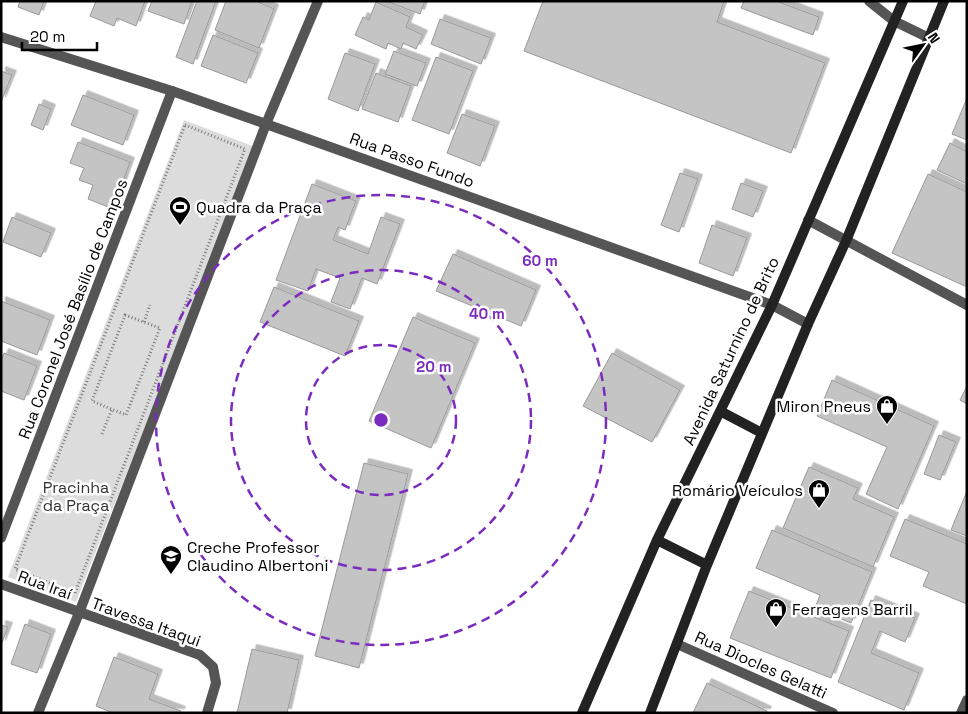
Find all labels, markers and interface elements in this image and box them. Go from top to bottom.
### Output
scale bar [22,20,98,52]
north arrow [898,20,948,70]
text: 20 m [30,27,65,46]
text: N [924,29,944,47]
street label: Rua Passo Fundo [347,128,477,192]
street label: Rua Coronel José Basílio de Campos [14,176,132,442]
sports icon: Quadra da Praça [168,195,192,226]
place label: Quadra da Praça [196,197,322,218]
text: 60 m [522,251,558,270]
street label: Avenida Saturnino de Brito [678,253,784,449]
text: 40 m [469,304,505,323]
text: 20 m [416,357,452,376]
shop icon: Miron Pneus [875,394,899,425]
place label: Miron Pneus [777,396,871,417]
centre of rings [372,411,390,429]
park label: Pracinha da Praça [43,477,109,516]
shop icon: Romário Veículos [807,478,831,509]
place label: Romário Veículos [672,480,803,501]
place label: Creche Professor Claudino Albertoni [187,537,328,576]
school or university icon: Creche Professor Claudino Albertoni [159,544,183,575]
street label: Rua Iraí [15,566,75,604]
street label: Travessa Itaqui [88,592,204,652]
shop icon: Ferragens Barril [764,597,788,628]
place label: Ferragens Barril [792,599,913,620]
street label: Rua Diocles Gelatti [692,626,830,704]

